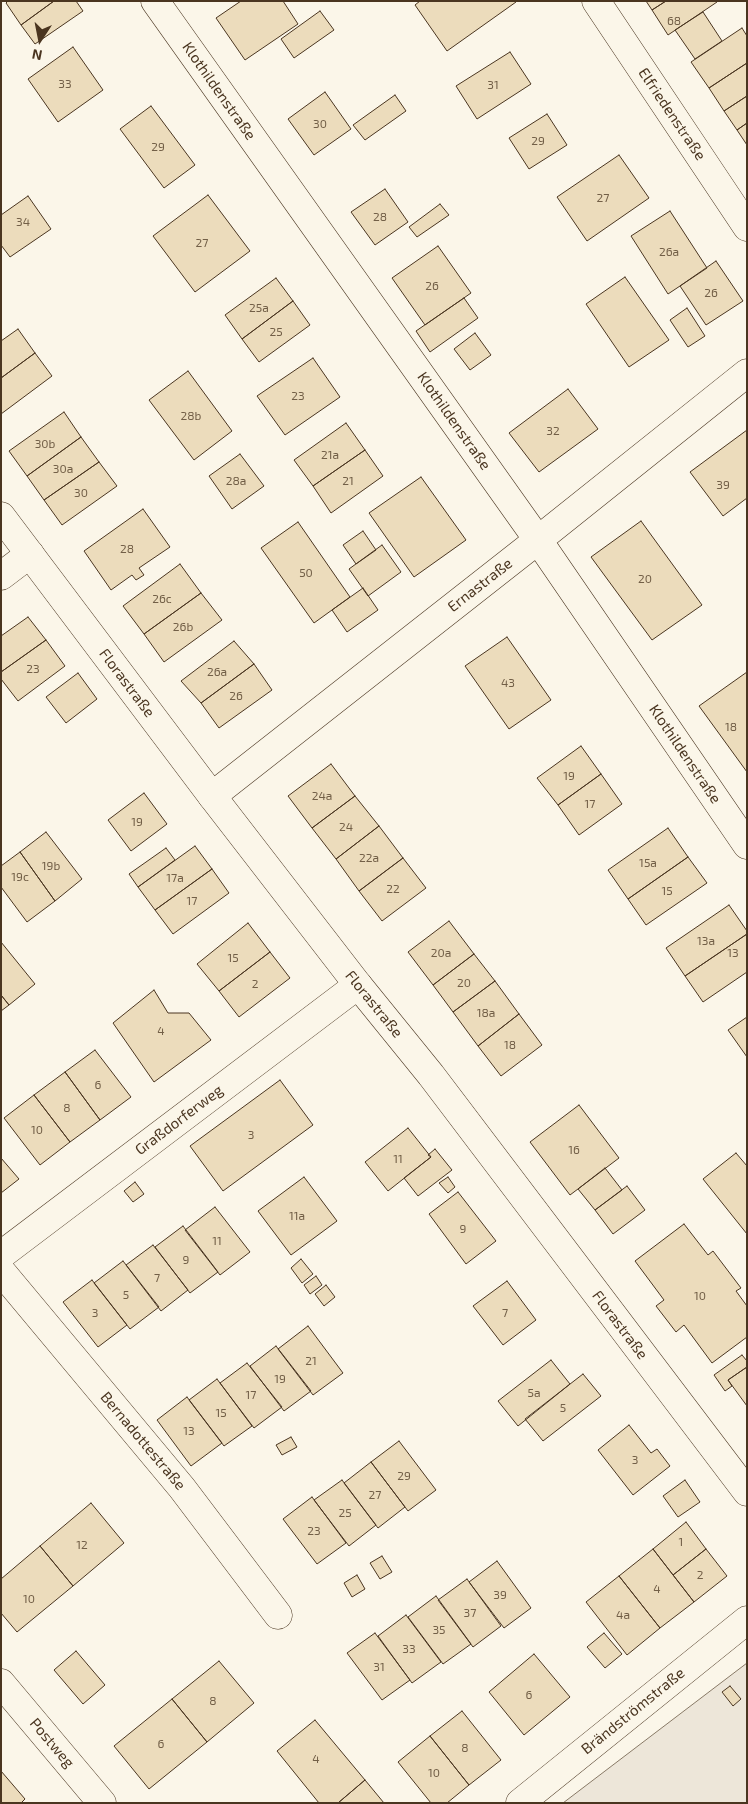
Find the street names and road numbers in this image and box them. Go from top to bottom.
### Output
street label: Klothildenstraße [178,39,260,143]
street label: Elfriedenstraße [635,64,709,164]
street label: Klothildenstraße [413,369,495,473]
street label: Ernastraße [444,554,516,616]
street label: Florastraße [95,645,159,721]
street label: Klothildenstraße [645,701,725,807]
street label: Florastraße [341,967,407,1041]
street label: Graßdorferweg [132,1081,226,1159]
street label: Florastraße [588,1287,652,1363]
street label: Bernadottestraße [97,1388,189,1494]
street label: Brändströmstraße [578,1664,688,1758]
street label: Postweg [26,1714,78,1772]

